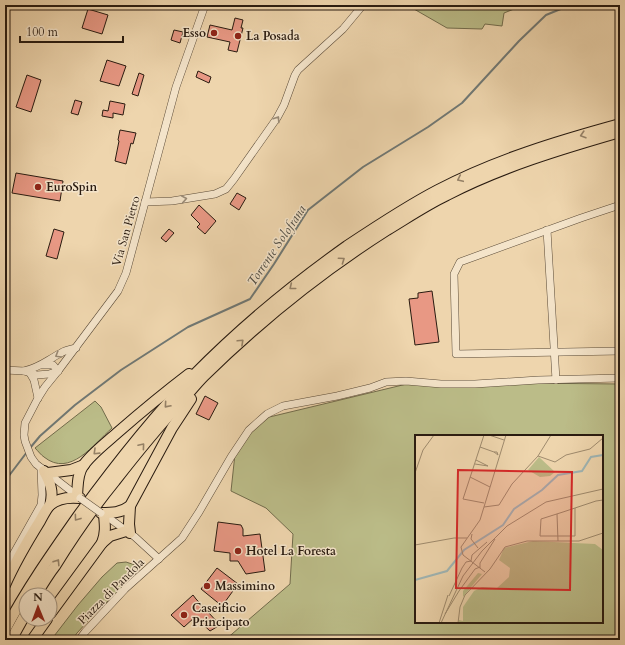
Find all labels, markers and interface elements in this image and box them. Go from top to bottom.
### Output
scale bar [20,18,123,44]
text: 100 m [26,24,59,40]
place label: Esso [182,25,206,41]
marker: Esso [209,28,219,38]
place label: La Posada [246,28,300,44]
marker: La Posada [233,31,243,41]
one-way arrow [272,116,279,123]
one-way arrow [579,130,586,139]
one-way arrow [457,174,465,182]
place label: EuroSpin [46,179,97,195]
marker: EuroSpin [33,182,43,192]
street label: Via San Pietro [108,193,144,268]
one-way arrow [181,196,187,204]
water label: Torrente Solofrana [243,202,311,289]
one-way arrow [338,258,345,265]
one-way arrow [290,282,297,289]
one-way arrow [237,340,244,347]
one-way arrow [55,350,62,357]
one-way arrow [165,401,172,408]
inset map [415,435,603,623]
one-way arrow [138,444,145,451]
one-way arrow [93,447,101,455]
one-way arrow [75,513,82,520]
place label: Hotel La Foresta [246,543,336,559]
marker: Hotel La Foresta [233,546,243,556]
street label: Piazza di Pandola [74,554,148,628]
one-way arrow [52,559,60,566]
place label: Massimino [215,578,275,594]
marker: Massimino [202,581,212,591]
north arrow [18,587,58,627]
text: N [33,590,43,605]
place label: Caseificio Principato [192,600,250,630]
marker: Caseificio Principato [179,610,189,620]

